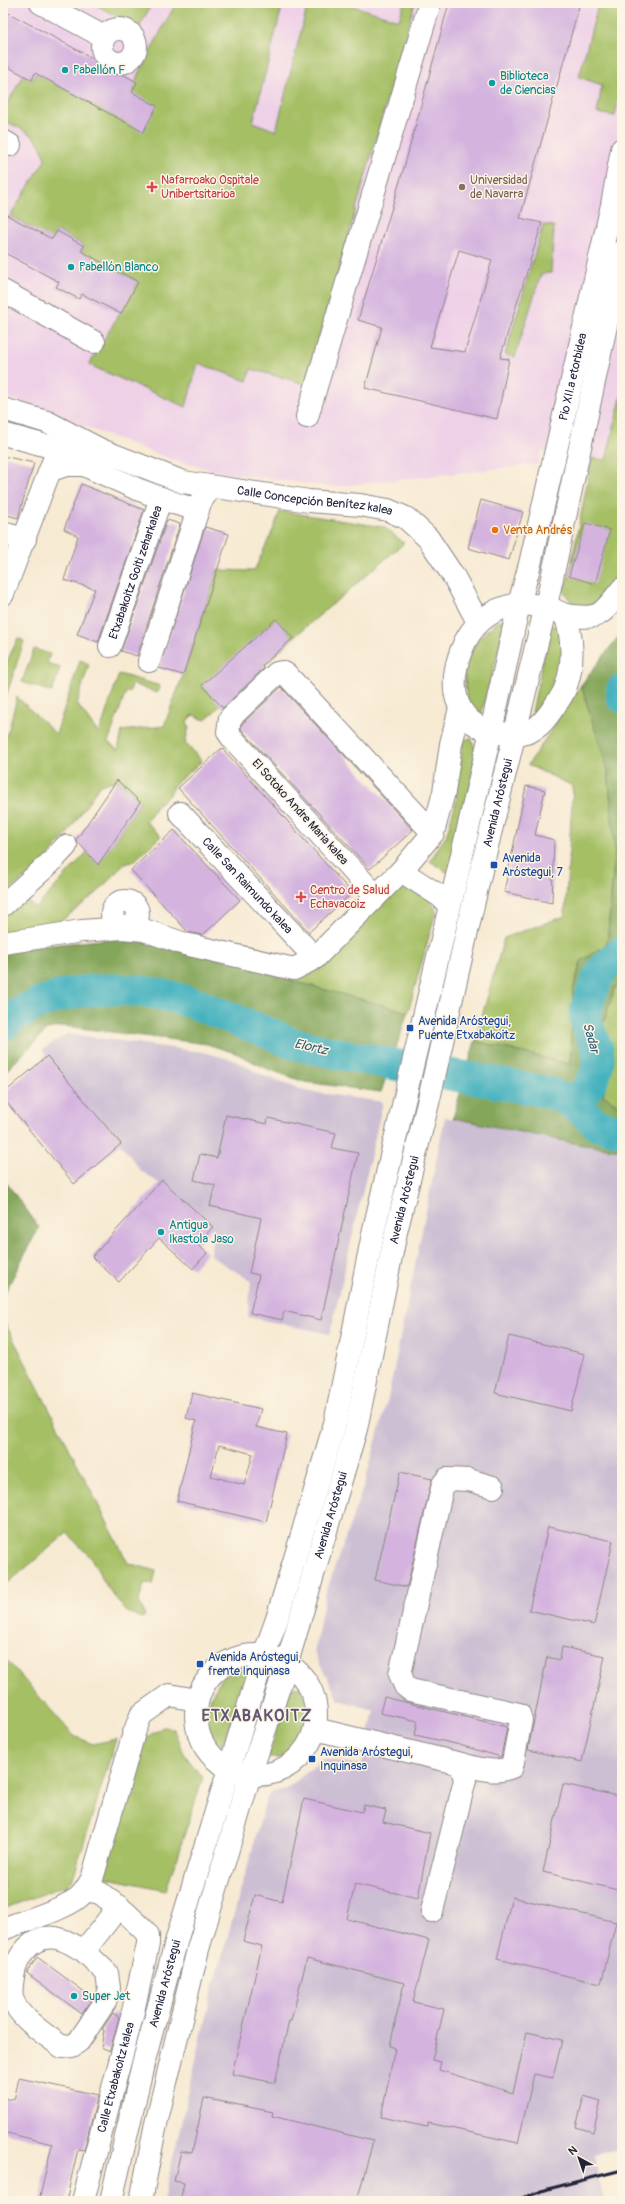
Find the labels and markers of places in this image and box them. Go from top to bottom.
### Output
place label: Pabellón F [73,63,125,78]
marker: Pabellón F [60,65,70,75]
place label: Biblioteca de Ciencias [500,69,556,98]
marker: Biblioteca de Ciencias [487,78,497,88]
place label: Nafarroako Ospitale Unibertsitarioa [161,173,259,202]
place label: Universidad de Navarra [470,173,528,202]
marker: Nafarroako Ospitale Unibertsitarioa [146,181,158,193]
marker: Universidad de Navarra [457,182,467,192]
place label: Pabellón Blanco [79,260,159,275]
marker: Pabellón Blanco [66,262,76,272]
place label: Venta Andrés [503,523,573,538]
marker: Venta Andrés [490,525,500,535]
place label: Avenida Aróstegui, 7 [502,851,564,880]
marker: Avenida Aróstegui, 7 [489,860,499,870]
place label: Centro de Salud Echavacoiz [310,883,390,912]
marker: Centro de Salud Echavacoiz [295,891,307,903]
place label: Avenida Aróstegui, Puente Etxabakoitz [418,1014,515,1043]
marker: Avenida Aróstegui, Puente Etxabakoitz [405,1023,415,1033]
place label: Antigua Ikastola Jaso [169,1218,234,1247]
marker: Antigua Ikastola Jaso [156,1227,166,1237]
place label: Avenida Aróstegui, frente Inquinasa [208,1650,301,1679]
marker: Avenida Aróstegui, frente Inquinasa [195,1659,205,1669]
place label: Avenida Aróstegui, Inquinasa [320,1745,413,1774]
marker: Avenida Aróstegui, Inquinasa [307,1754,317,1764]
place label: Super Jet [82,1989,130,2004]
marker: Super Jet [69,1991,79,2001]

